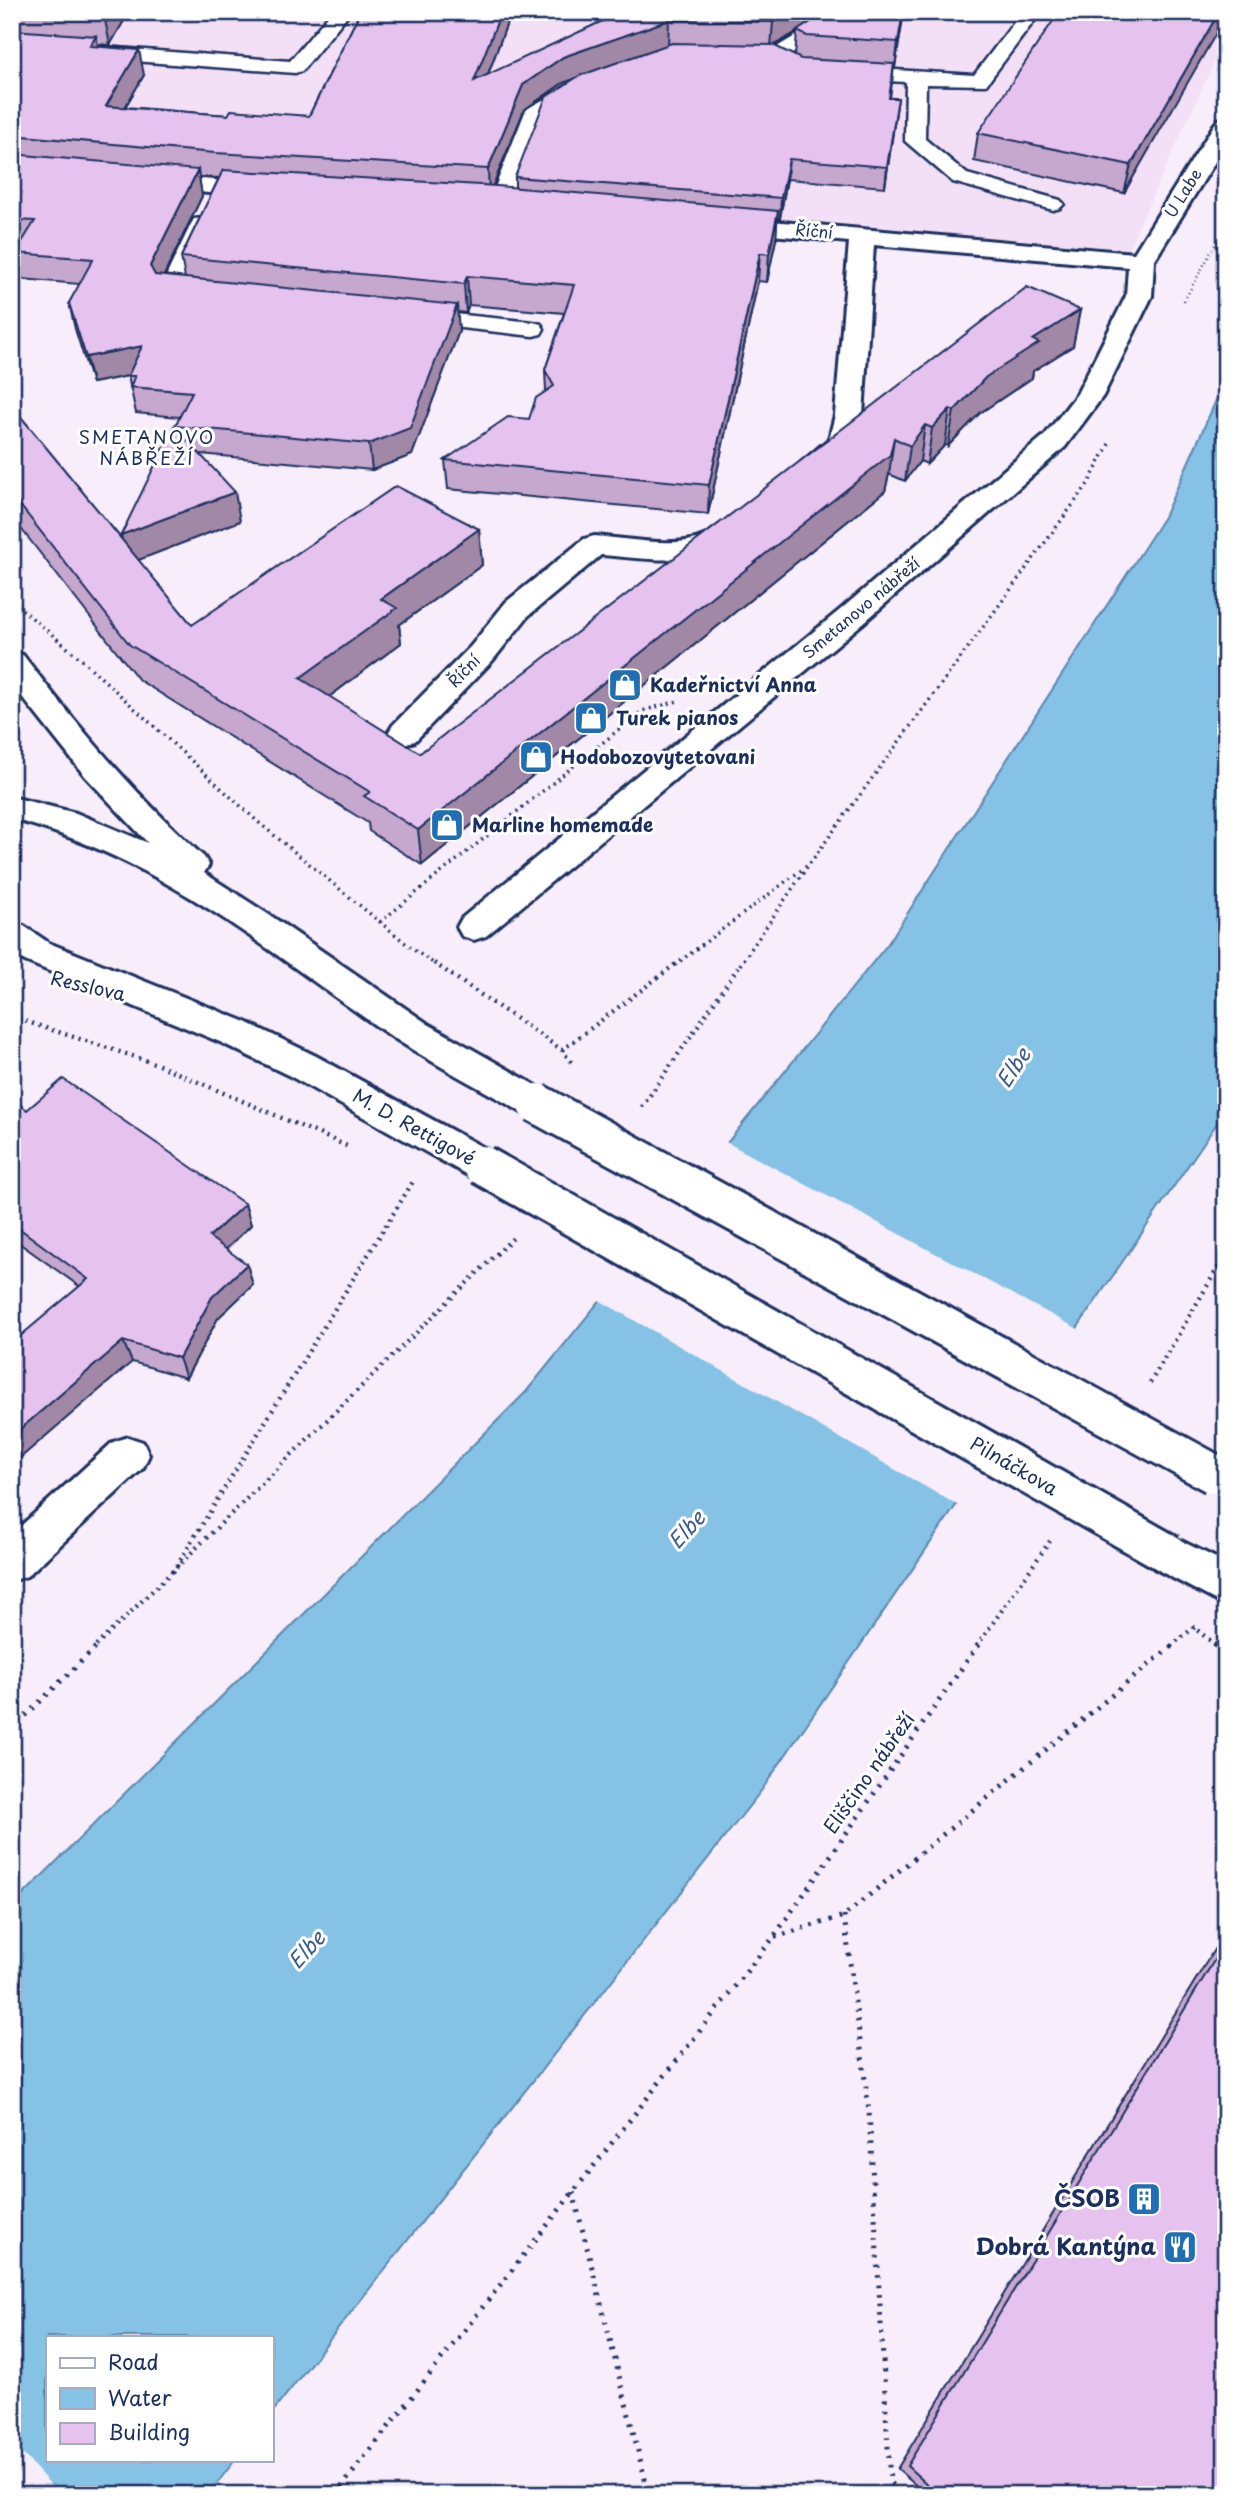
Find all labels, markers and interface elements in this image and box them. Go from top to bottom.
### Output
street label: U Labe [1158,163,1207,222]
street label: Říční [794,216,835,244]
district label: SMETANOVO NÁBŘEŽÍ [79,423,215,471]
street label: Smetanovo nábřeží [796,550,925,664]
street label: Říční [442,648,485,692]
shop icon: Kadeřnictví Anna [606,666,644,704]
place label: Kadeřnictví Anna [650,670,817,698]
shop icon: Turek pianos [572,699,610,737]
place label: Turek pianos [616,703,738,731]
shop icon: Hodobozovytetovani [517,738,555,776]
place label: Hodobozovytetovani [560,742,755,770]
shop icon: Marline homemade [428,806,466,844]
place label: Marline homemade [472,810,653,838]
street label: Resslova [48,963,129,1007]
water label: Elbe [987,1039,1038,1093]
street label: M. D. Rettigové [348,1081,481,1171]
street label: Pilnáčkova [965,1429,1064,1502]
water label: Elbe [659,1501,713,1555]
street label: Eliščino nábřeží [816,1706,921,1839]
water label: Elbe [279,1921,333,1975]
place label: ČSOB [1054,2180,1120,2215]
building icon: ČSOB [1125,2180,1163,2218]
place label: Dobrá Kantýna [975,2228,1156,2263]
restaurant icon: Dobrá Kantýna [1161,2228,1199,2266]
legend [46,2336,273,2462]
text: Road [108,2345,159,2377]
text: Water [108,2381,172,2413]
text: Building [108,2415,190,2447]

